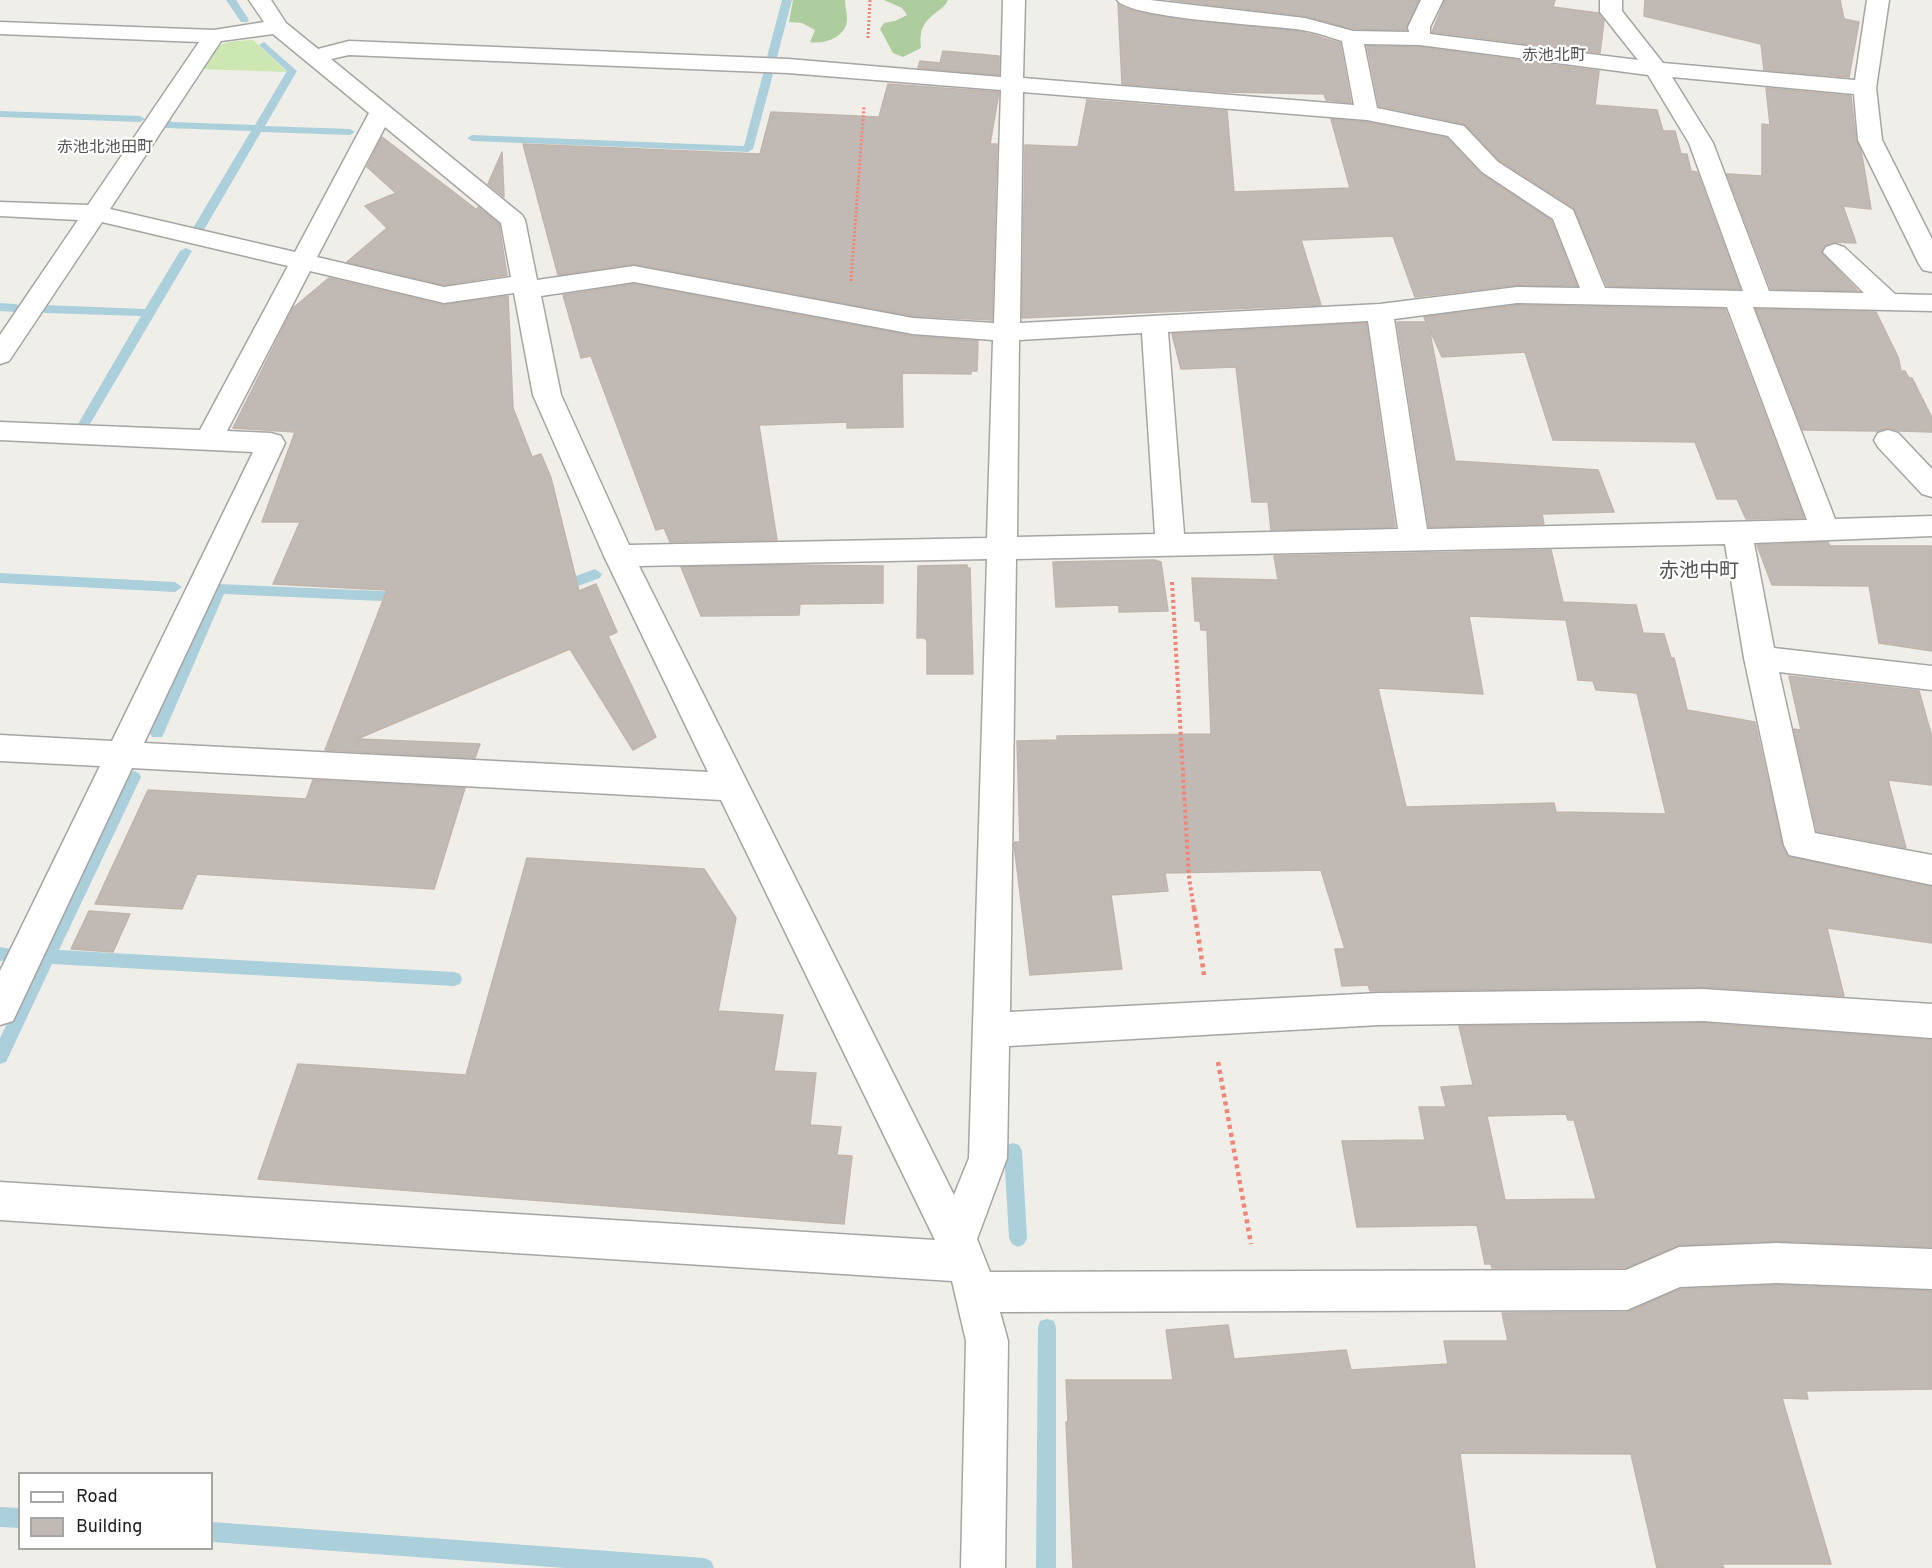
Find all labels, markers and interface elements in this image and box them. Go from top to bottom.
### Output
district label: 赤池北町 [1522,47,1586,67]
district label: 赤池北池田町 [57,139,153,159]
district label: 赤池中町 [1659,561,1739,585]
legend [18,1472,213,1550]
text: Road [76,1486,118,1509]
text: Building [76,1516,142,1539]

